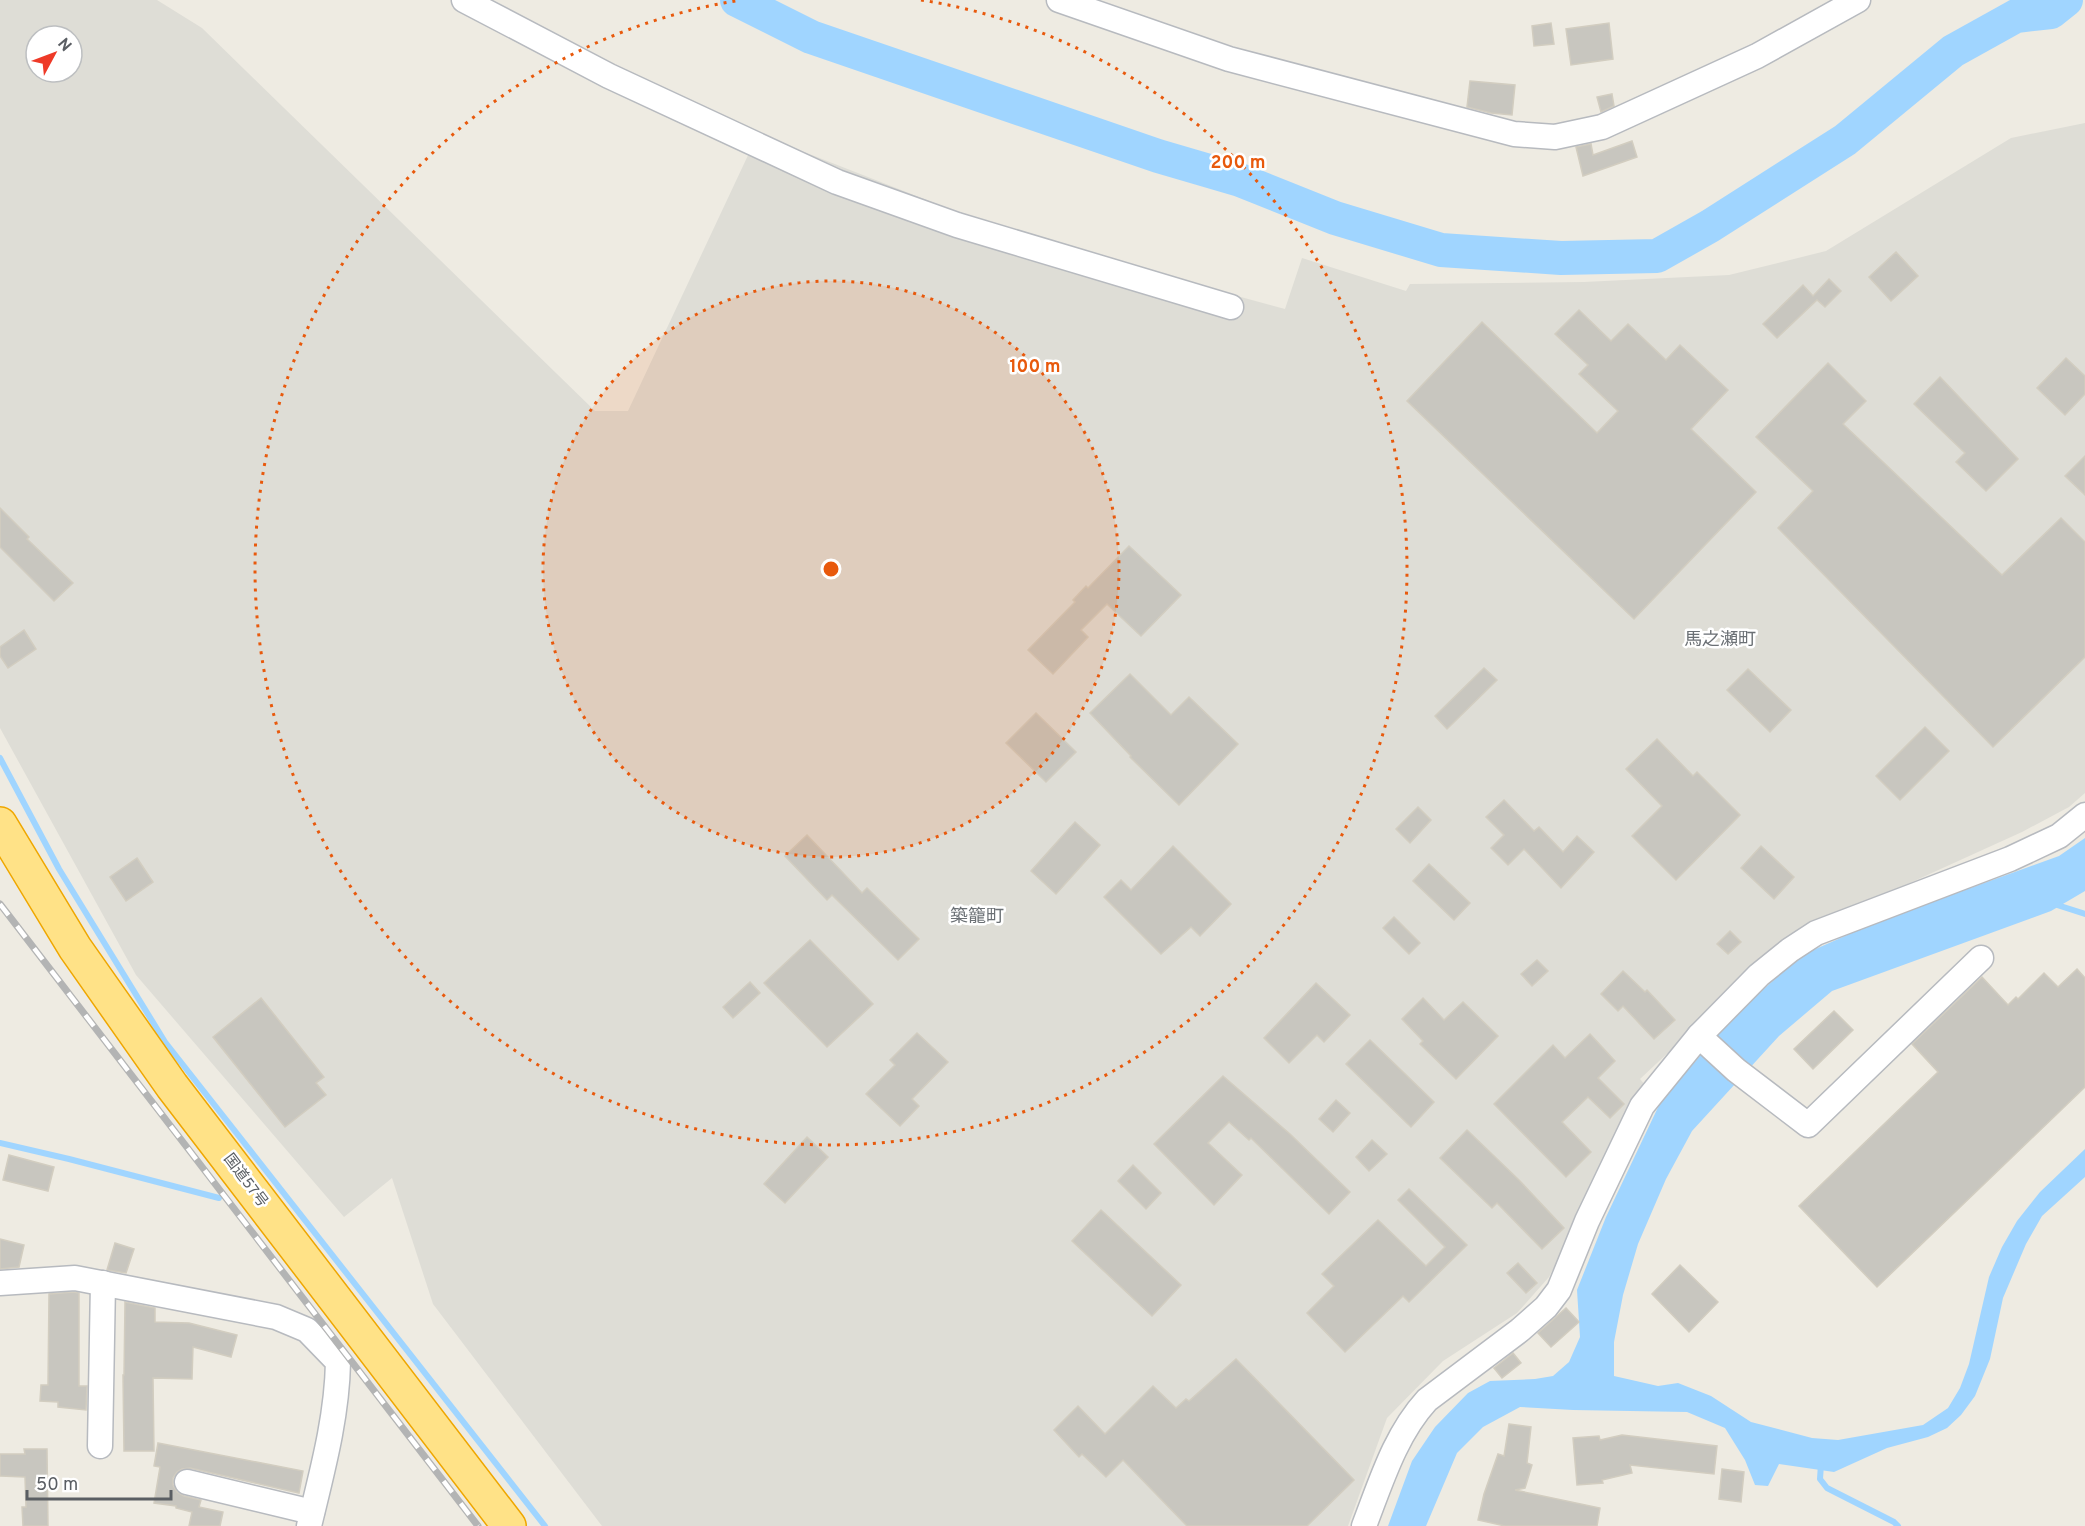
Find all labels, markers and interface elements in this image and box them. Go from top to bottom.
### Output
north arrow [24,24,84,84]
text: N [52,35,75,56]
text: 200 m [1210,152,1266,175]
text: 100 m [1009,356,1061,379]
centre of rings [821,559,841,579]
district label: 馬之瀬町 [1684,629,1756,652]
district label: 築籠町 [950,906,1004,929]
street label: 国道57号 [219,1151,271,1211]
scale bar [27,1463,171,1501]
text: 50 m [36,1474,78,1497]

